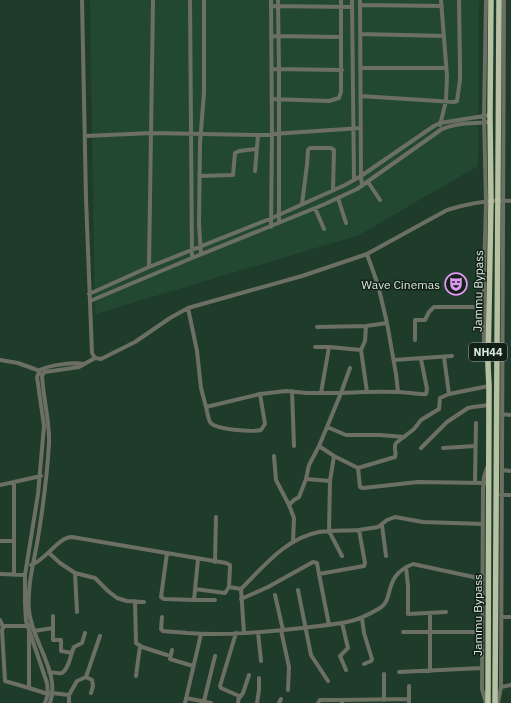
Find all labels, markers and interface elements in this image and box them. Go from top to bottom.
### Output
street label: Jammu Bypass [470,250,486,332]
theatre icon: Wave Cinemas [443,271,469,297]
place label: Wave Cinemas [361,277,440,292]
road number: NH44 [469,343,507,361]
street label: Jammu Bypass [470,574,485,656]

